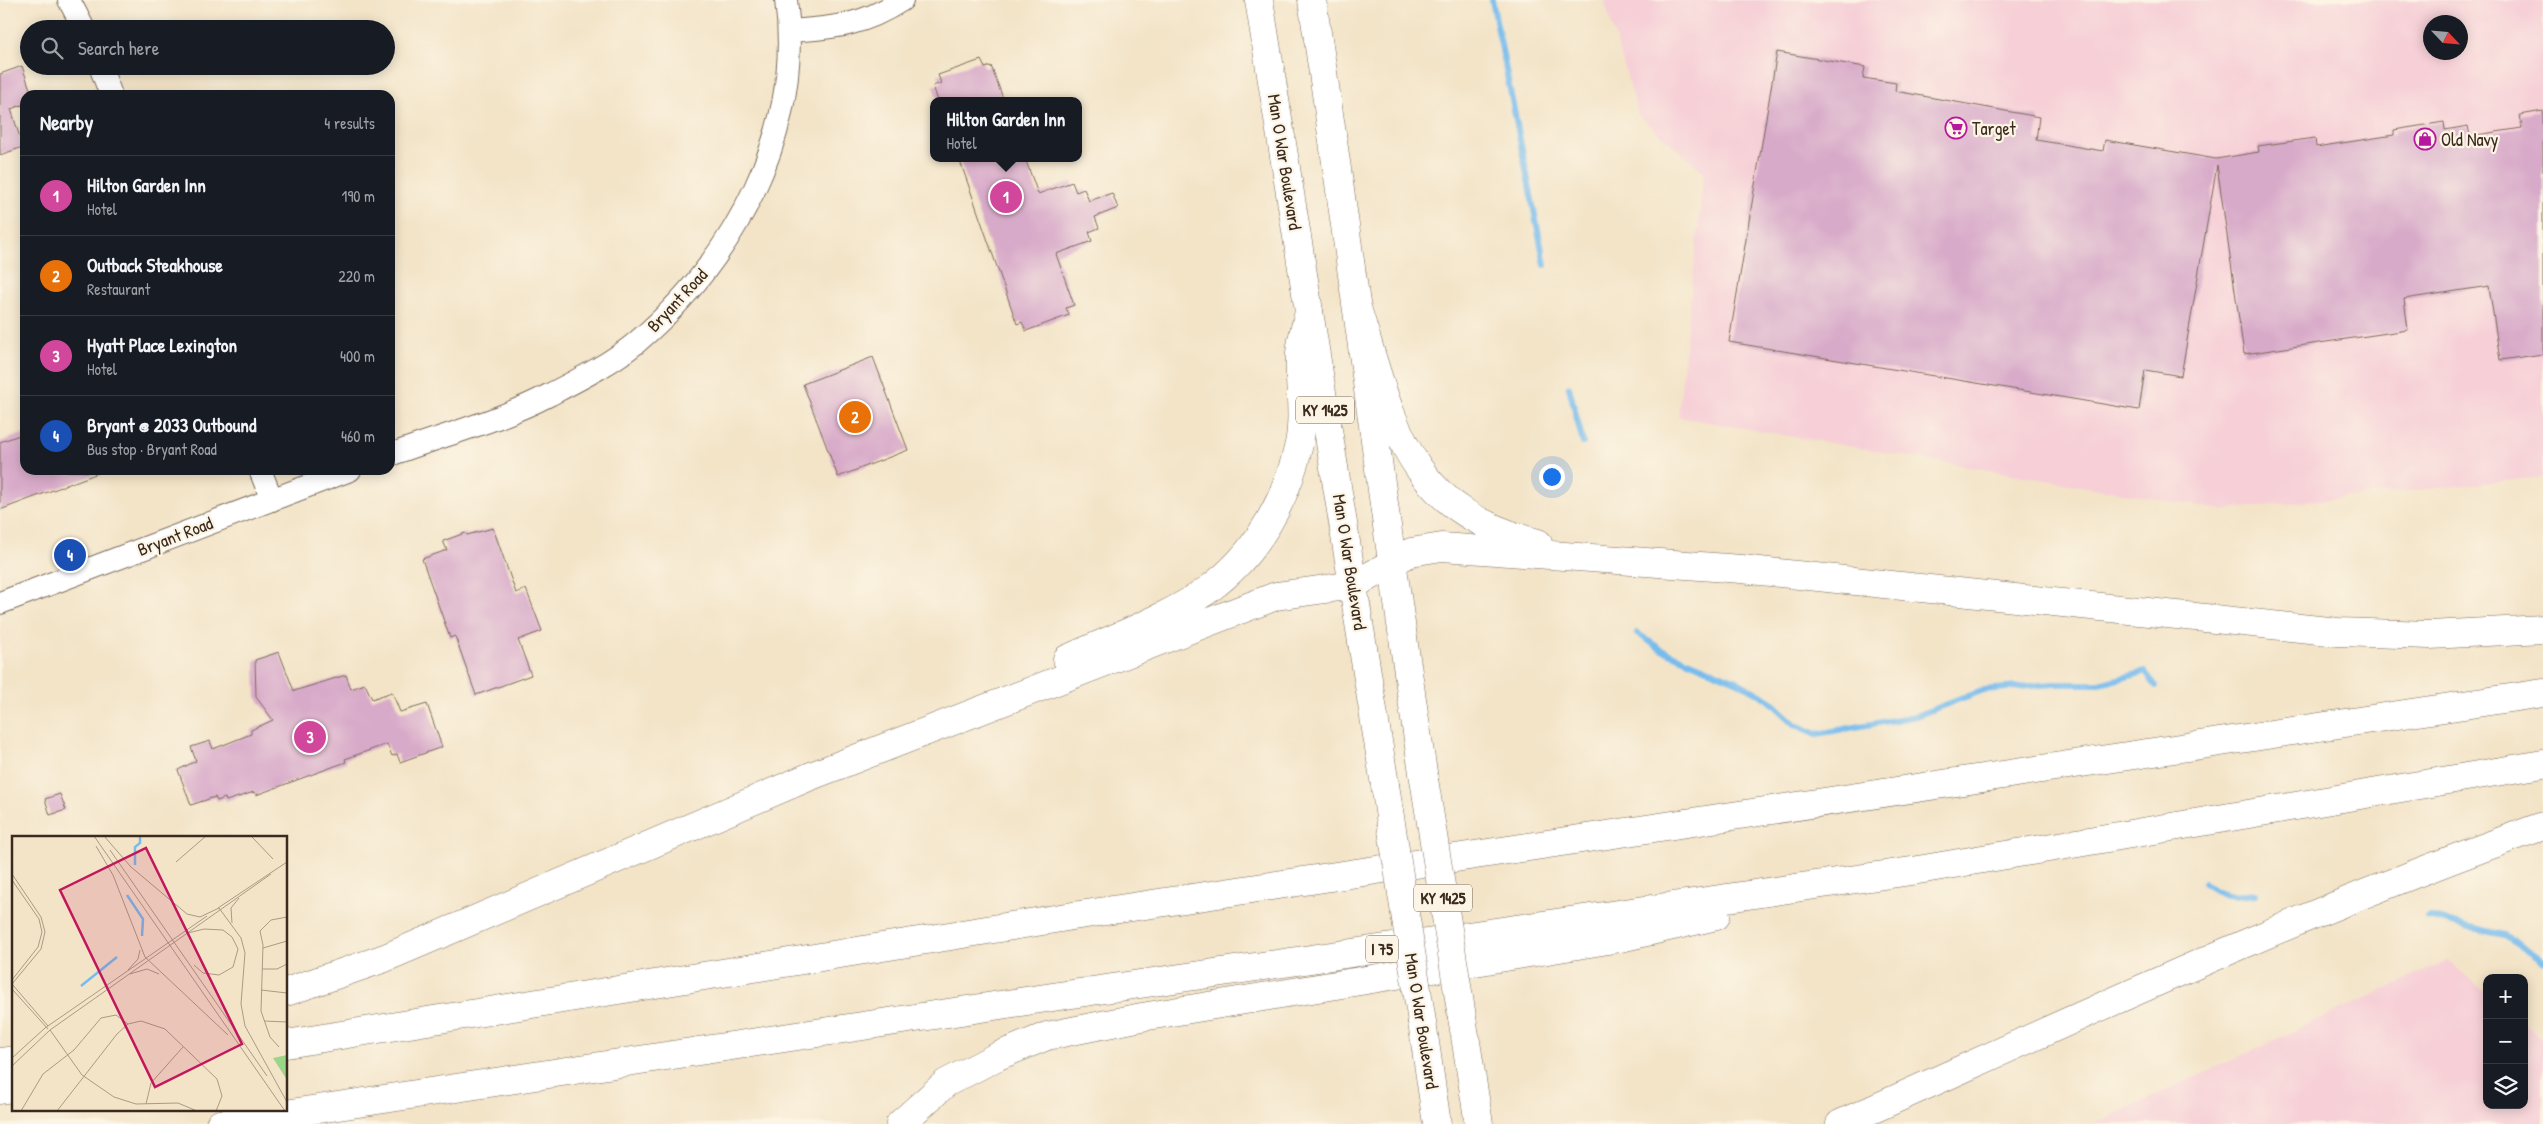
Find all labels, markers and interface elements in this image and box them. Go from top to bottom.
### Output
north arrow [2423,15,2468,60]
search box [20,20,395,75]
icon: search [38,34,66,62]
text: Search here [78,35,159,61]
street label: Man O War Boulevard [1262,92,1308,232]
popup [930,97,1082,162]
text: Hilton Garden Inn [947,106,1065,132]
text: Nearby [40,108,93,137]
text: 4 results [324,112,375,134]
supermarket icon: Target [1944,116,1968,140]
place label: Target [1972,116,2017,141]
shop icon: Old Navy [2413,127,2437,151]
place label: Old Navy [2441,127,2499,152]
text: Hotel [947,132,977,154]
text: Hilton Garden Inn [87,172,206,198]
pin: 1 [990,178,1022,216]
text: 1 [53,185,59,207]
text: 190 m [342,185,375,207]
text: Hotel [87,198,117,220]
text: Outback Steakhouse [87,252,223,278]
street label: Bryant Road [641,263,713,337]
text: 2 [52,265,60,287]
text: 220 m [338,265,375,287]
text: Restaurant [87,278,150,300]
text: Hyatt Place Lexington [87,332,237,358]
text: 3 [52,345,60,367]
text: 400 m [340,345,375,367]
text: Hotel [87,358,117,380]
road number: KY 1425 [1296,396,1354,424]
pin: 2 [839,398,871,436]
text: Bryant @ 2033 Outbound [87,412,256,438]
text: 4 [53,425,59,447]
text: 460 m [341,425,375,447]
text: Bus stop · Bryant Road [87,438,217,460]
your location [1539,464,1565,490]
street label: Man O War Boulevard [1327,492,1373,632]
street label: Bryant Road [134,510,216,562]
pin: 4 [54,536,86,574]
pin: 3 [294,718,326,756]
inset map [12,836,288,1112]
road number: KY 1425 [1414,884,1472,911]
road number: I 75 [1366,936,1398,962]
street label: Man O War Boulevard [1399,951,1445,1091]
map controls [2483,974,2528,1109]
button: + [2483,974,2528,1019]
button: − [2483,1019,2528,1064]
button: layers [2483,1064,2528,1109]

